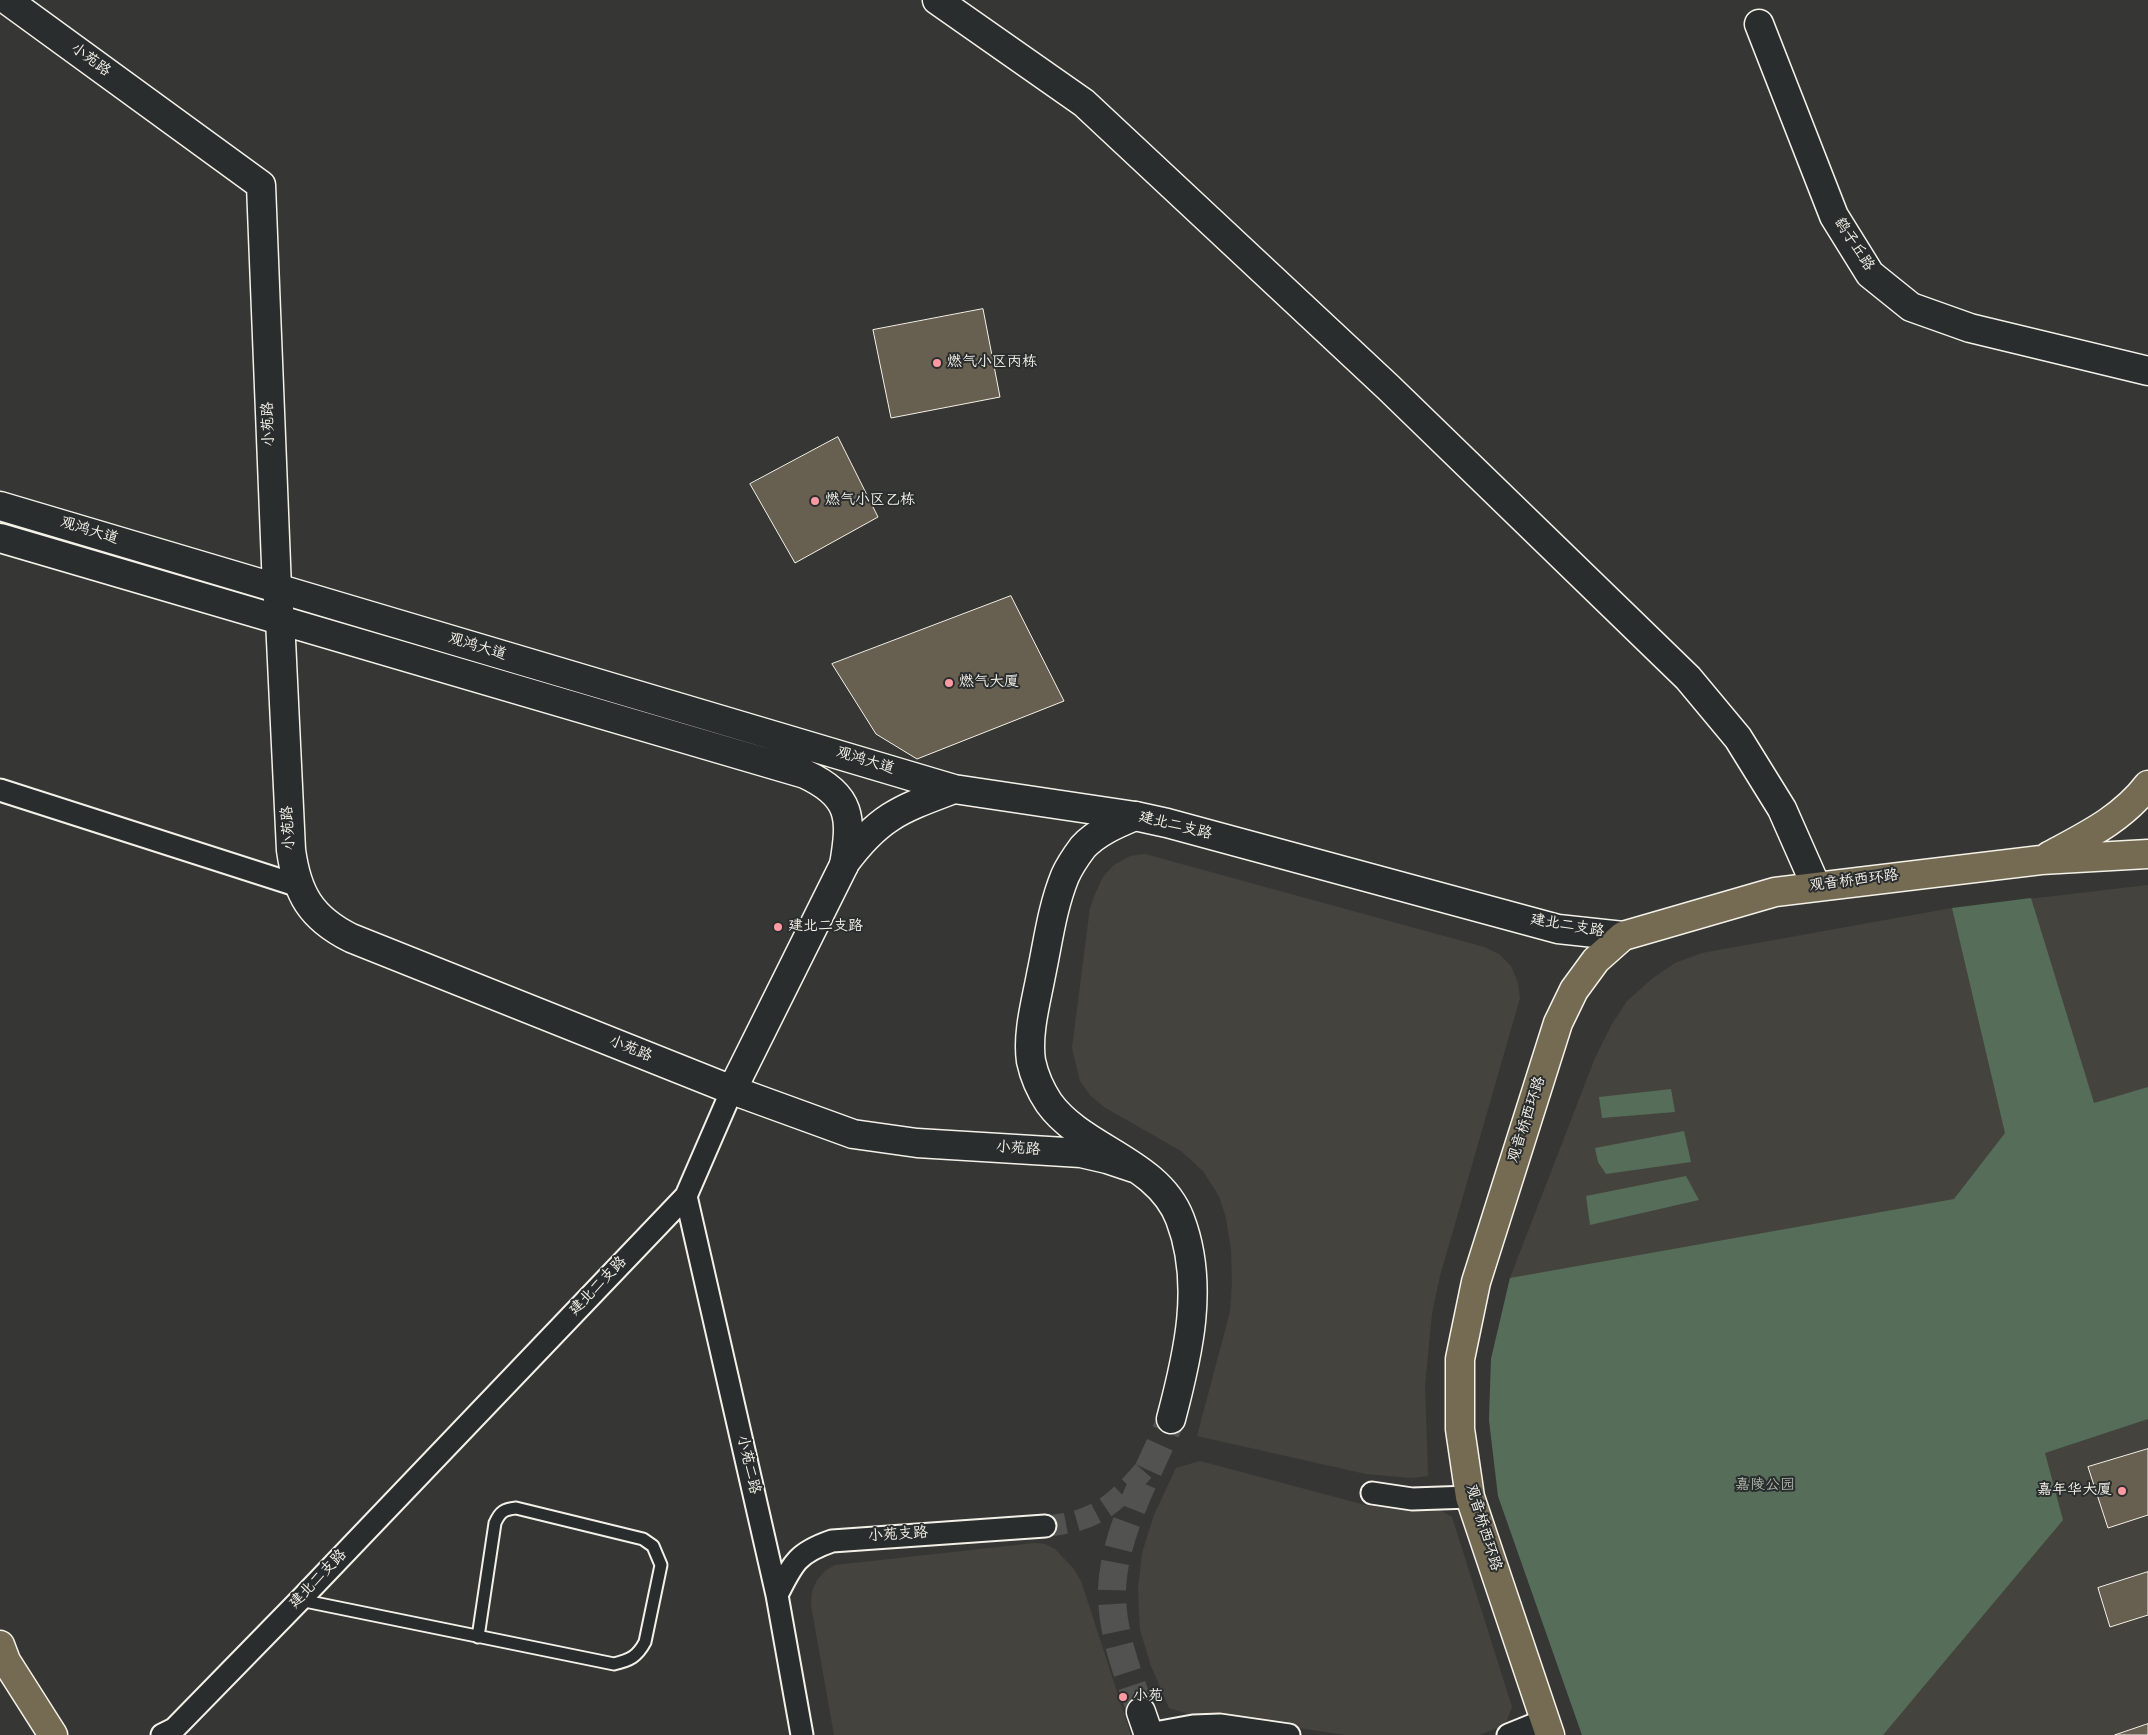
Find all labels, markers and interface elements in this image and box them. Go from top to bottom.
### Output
street label: 小苑路 [67,40,113,82]
street label: 鹞子丘路 [1829,215,1877,275]
place label: 燃气小区丙栋 [947,354,1037,372]
marker: 燃气小区丙栋 [931,357,943,369]
street label: 小苑路 [260,401,280,447]
place label: 燃气小区乙栋 [825,492,915,510]
marker: 燃气小区乙栋 [809,495,821,507]
street label: 观鸿大道 [58,515,120,549]
street label: 观鸿大道 [446,631,508,665]
place label: 燃气大厦 [959,674,1019,692]
marker: 燃气大厦 [943,677,955,689]
street label: 观鸿大道 [834,745,896,779]
street label: 小苑路 [280,805,300,851]
street label: 建北二支路 [1136,809,1214,845]
street label: 观音桥西环路 [1808,868,1900,896]
street label: 建北二支路 [1529,912,1605,942]
place label: 建北二支路 [788,918,863,936]
marker: 建北二支路 [772,921,784,933]
street label: 小苑路 [606,1033,654,1067]
street label: 观音桥西环路 [1506,1074,1550,1166]
street label: 小苑路 [995,1139,1041,1161]
street label: 建北二支路 [566,1254,632,1320]
street label: 小苑二路 [731,1434,763,1496]
park label: 嘉陵公园 [1735,1477,1795,1495]
street label: 观音桥西环路 [1460,1482,1504,1574]
place label: 嘉年华大厦 [2037,1482,2112,1500]
marker: 嘉年华大厦 [2116,1485,2128,1497]
street label: 小苑支路 [867,1525,929,1547]
street label: 建北二支路 [286,1547,352,1613]
place label: 小苑 [1133,1688,1163,1706]
marker: 小苑 [1117,1691,1129,1703]

